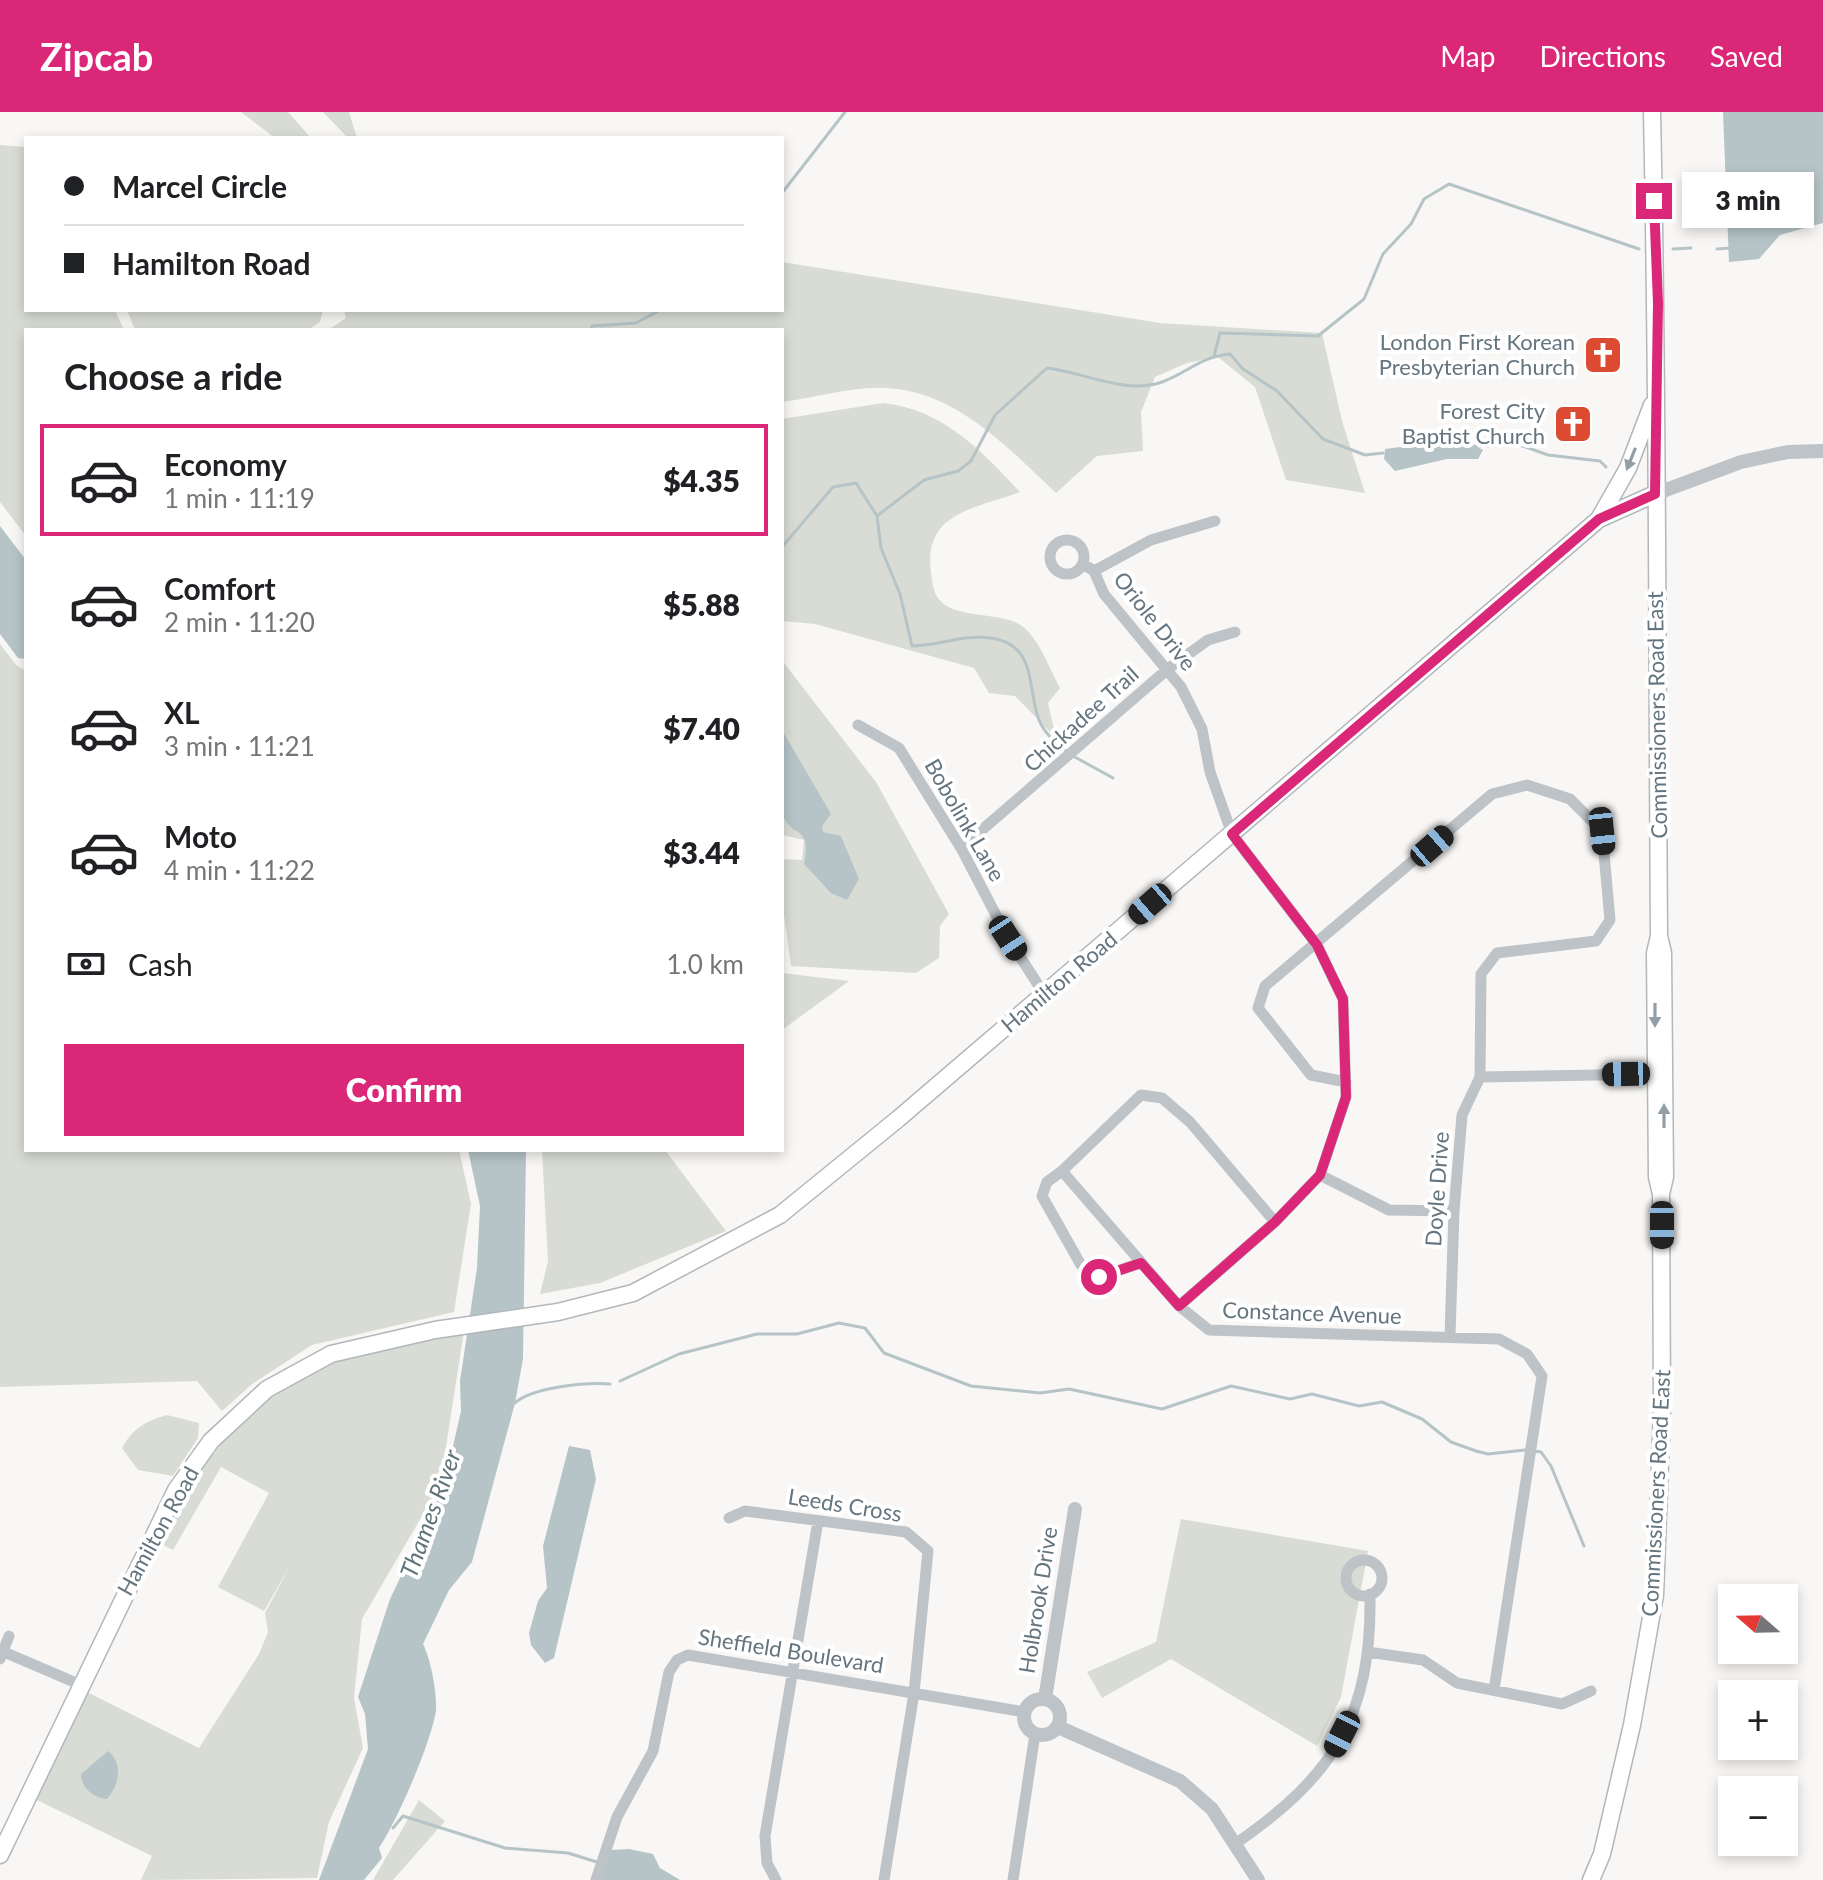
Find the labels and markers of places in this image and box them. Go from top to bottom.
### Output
place label: London First Korean Presbyterian Church [1379,328,1575,380]
church icon: London First Korean Presbyterian Church [1582,334,1624,376]
place label: Forest City Baptist Church [1402,397,1546,449]
church icon: Forest City Baptist Church [1552,403,1594,445]

